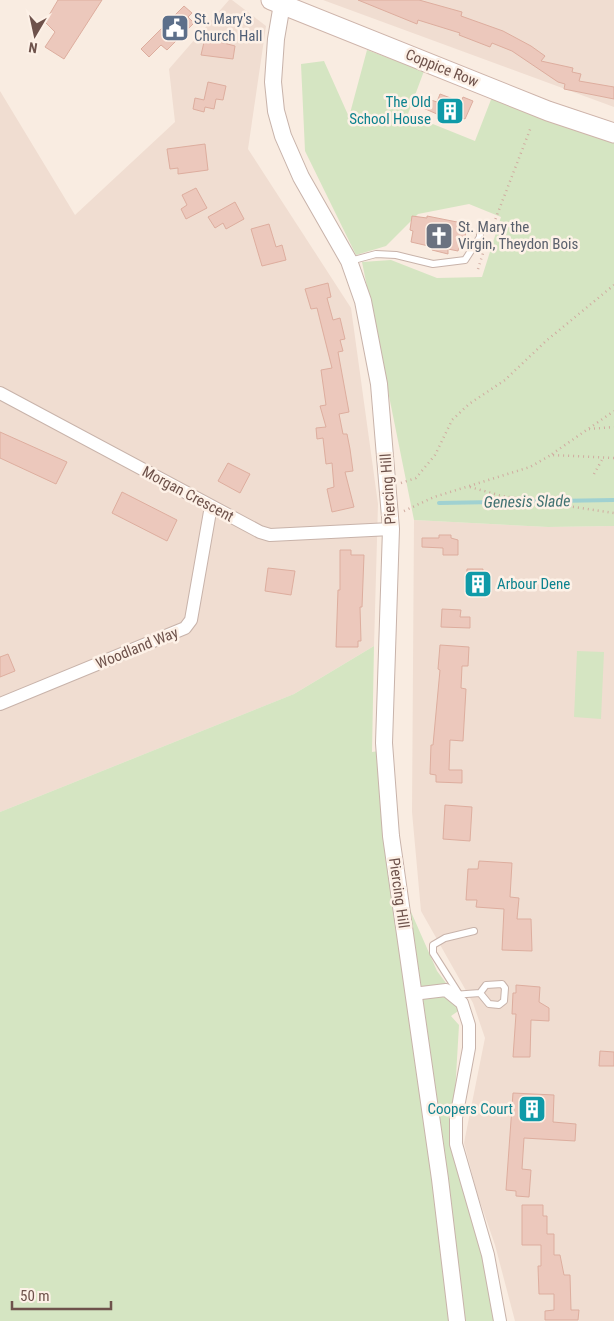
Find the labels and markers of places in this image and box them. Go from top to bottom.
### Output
place label: St. Mary's Church Hall [194,10,262,45]
public building icon: St. Mary's Church Hall [160,13,190,43]
place label: The Old School House [349,93,431,128]
building icon: The Old School House [435,96,465,126]
place label: St. Mary the Virgin, Theydon Bois [458,218,578,253]
church icon: St. Mary the Virgin, Theydon Bois [424,221,454,251]
building icon: Arbour Dene [463,569,493,599]
place label: Arbour Dene [497,575,570,593]
building icon: Coopers Court [517,1094,547,1124]
place label: Coopers Court [427,1100,513,1118]

